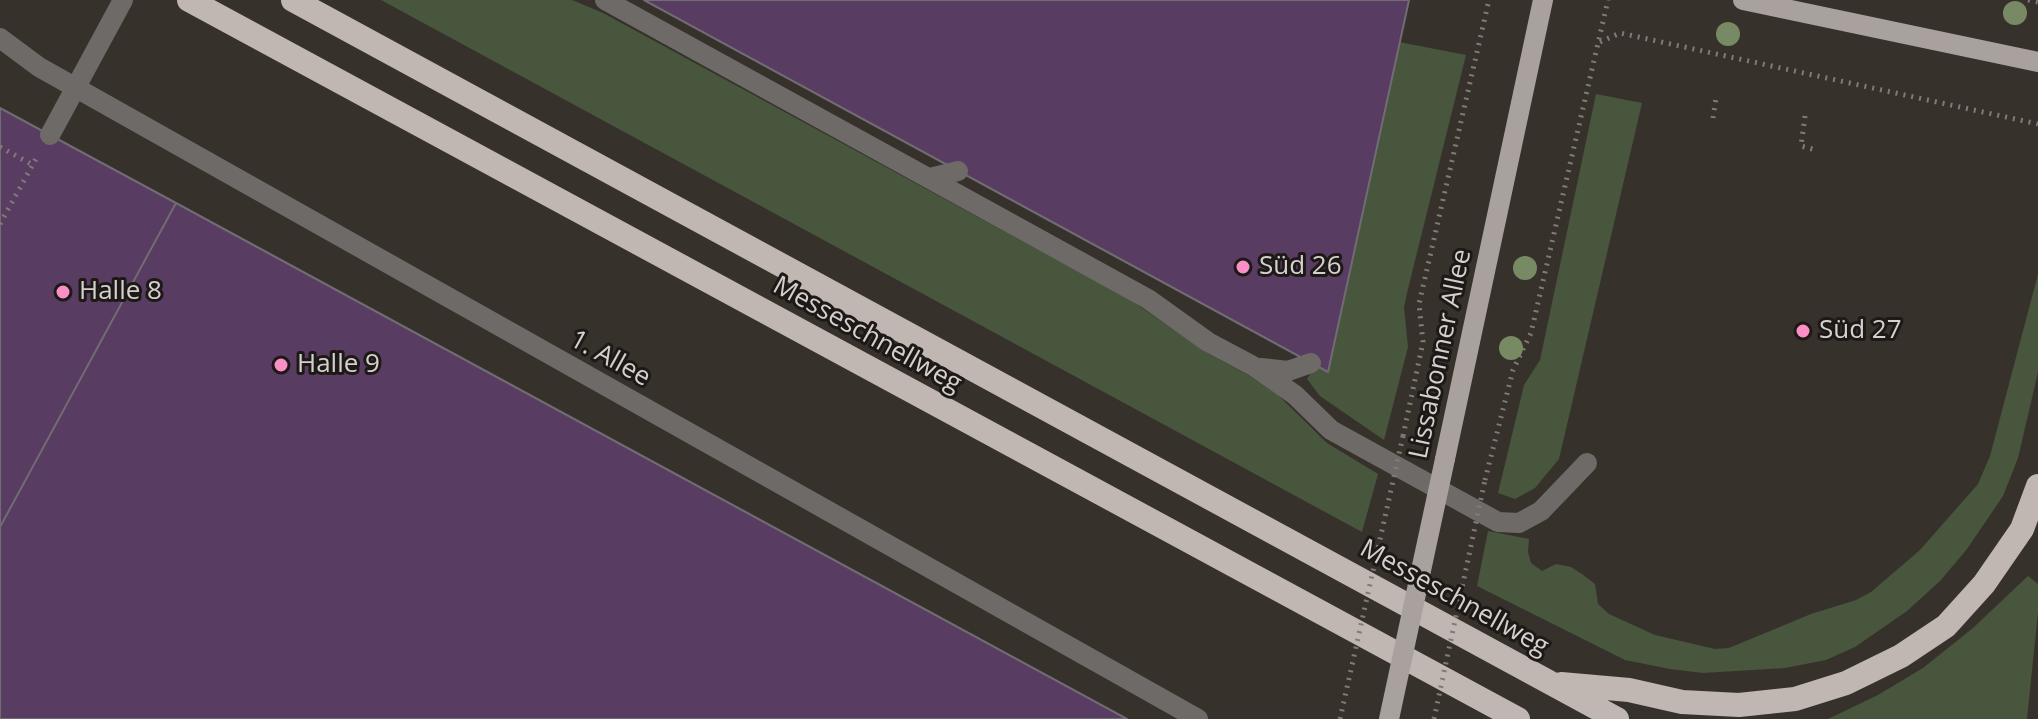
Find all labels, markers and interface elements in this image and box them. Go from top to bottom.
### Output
street label: Lissabonner Allee [1404,246,1478,462]
place label: Süd 26 [1259,251,1342,283]
marker: Süd 26 [1234,258,1252,276]
street label: Messeschnellweg [767,270,967,400]
place label: Halle 8 [79,276,162,308]
marker: Halle 8 [54,283,72,301]
place label: Süd 27 [1819,315,1902,347]
marker: Süd 27 [1794,322,1812,340]
street label: 1. Allee [564,324,656,394]
place label: Halle 9 [297,349,380,381]
marker: Halle 9 [272,356,290,374]
street label: Messeschnellweg [1354,533,1554,663]

